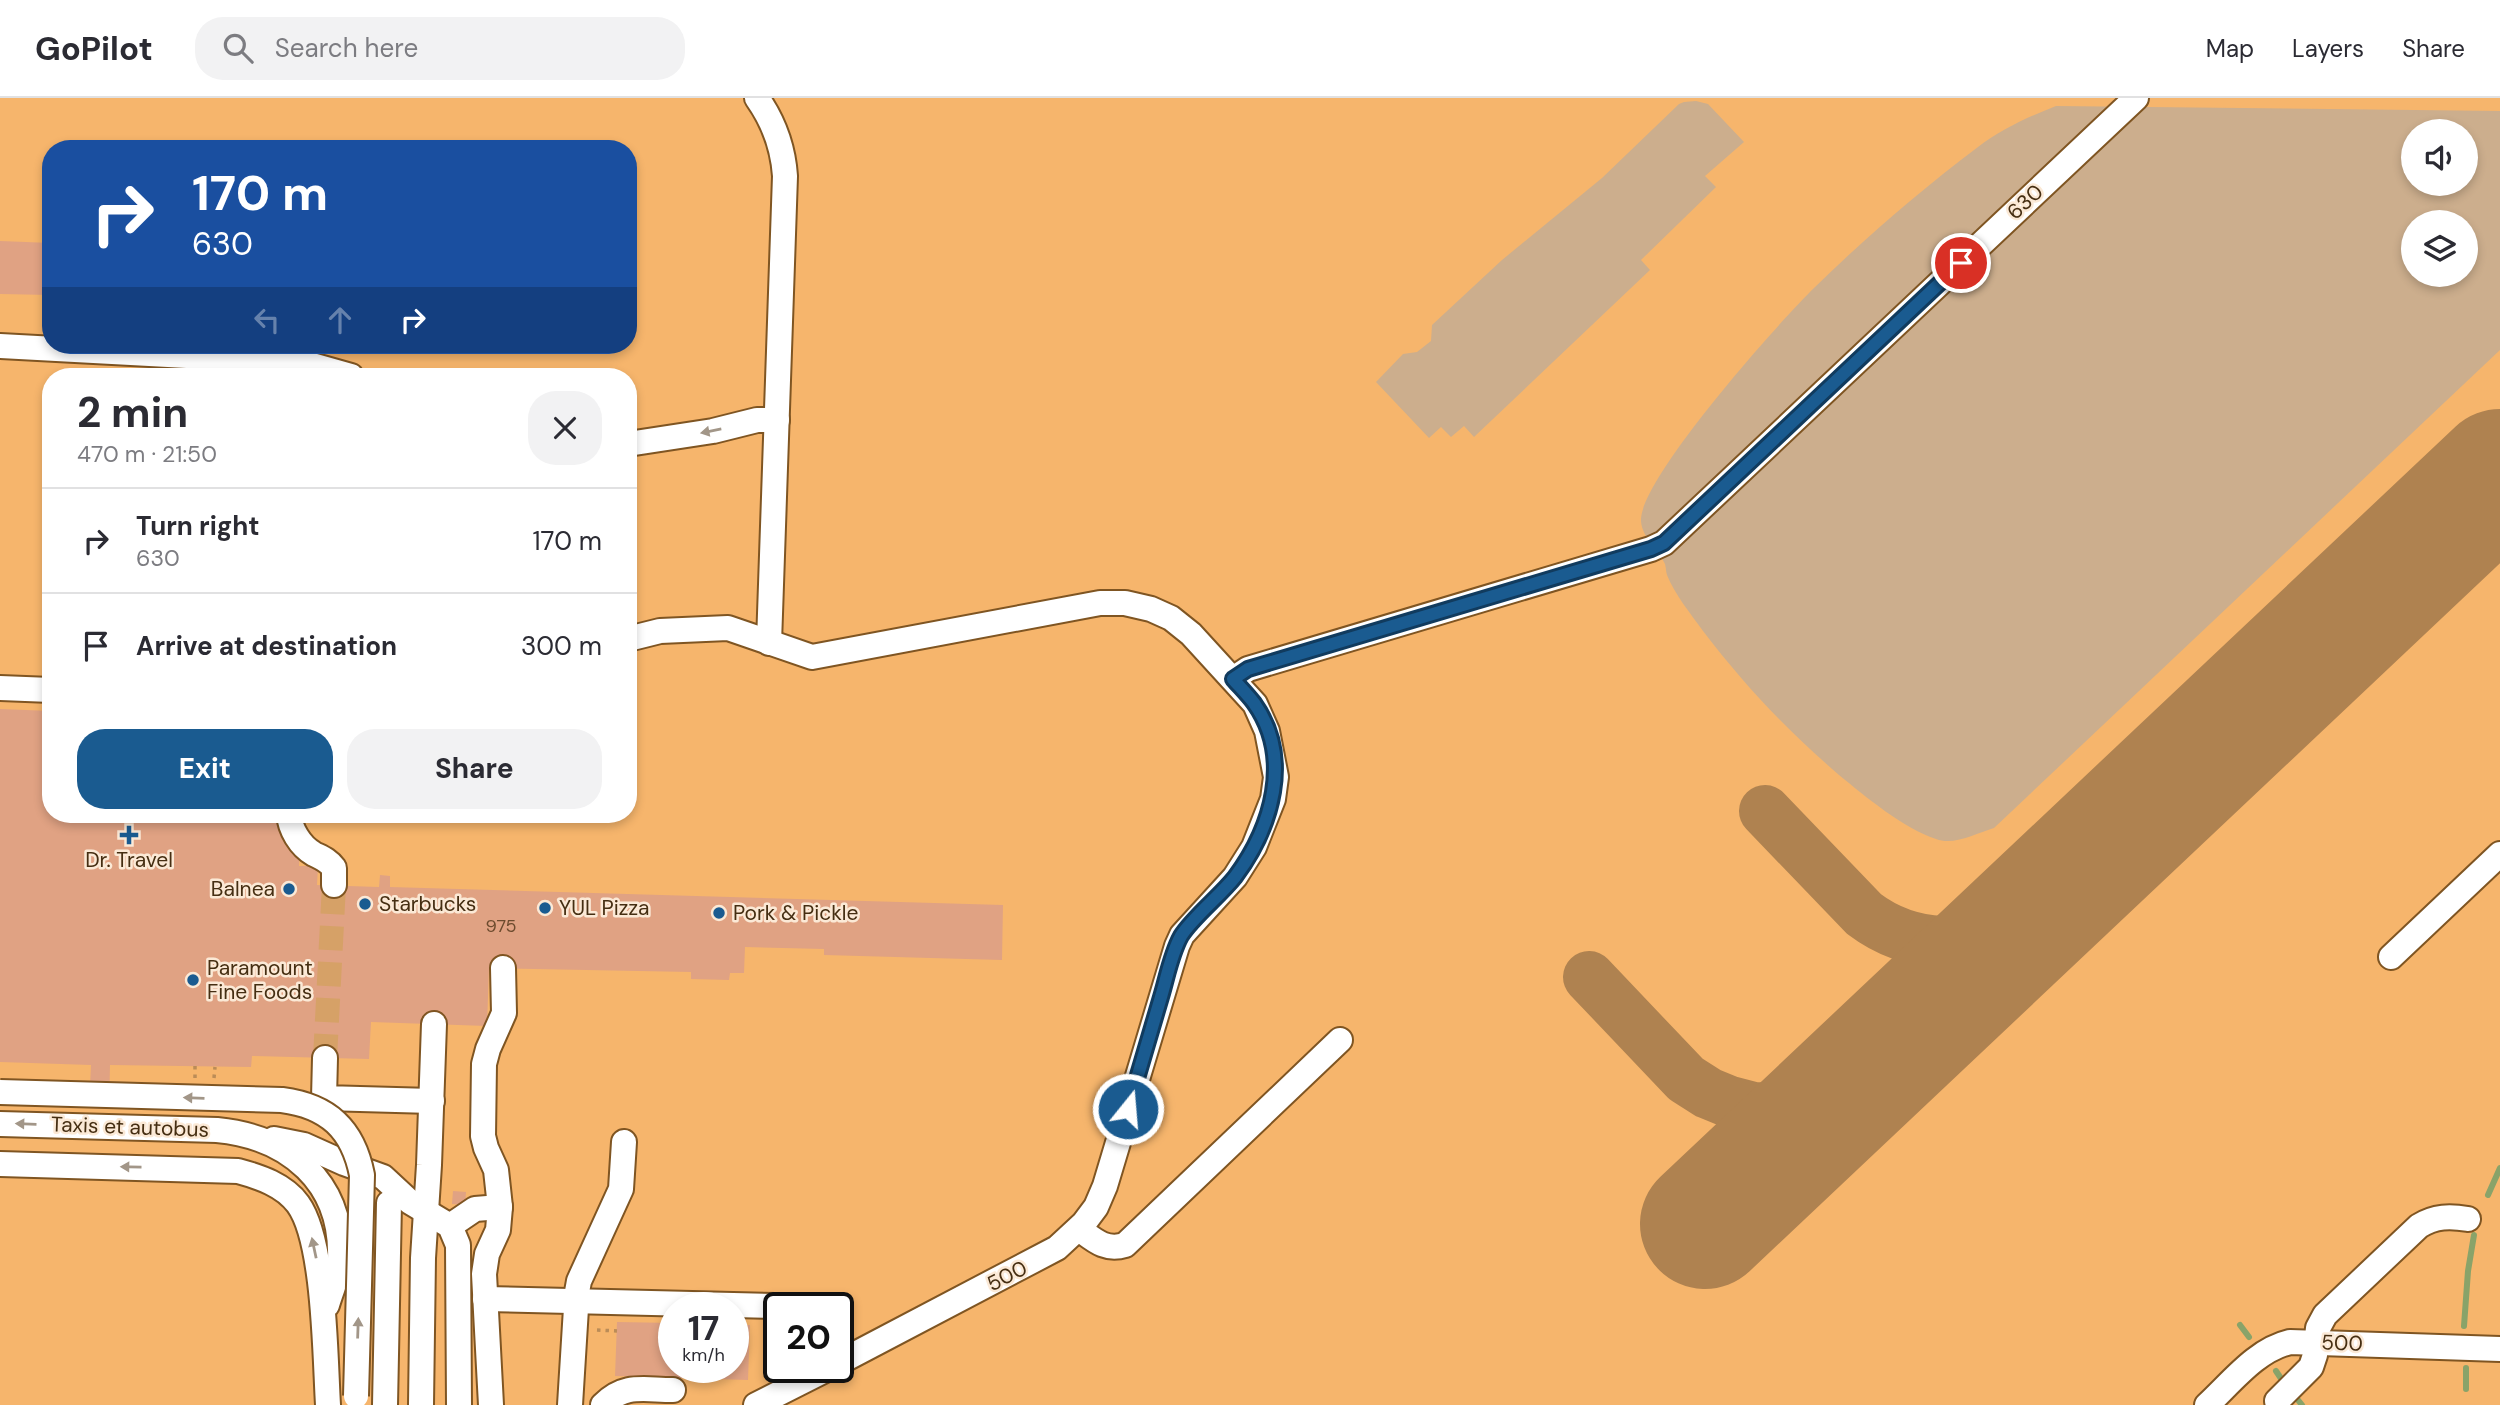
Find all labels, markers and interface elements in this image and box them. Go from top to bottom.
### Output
search box [195,17,685,80]
text: GoPilot [35,27,153,70]
icon: search [219,29,257,67]
text: Search here [275,31,418,65]
text: Map [2206,33,2254,64]
text: Layers [2292,33,2364,64]
text: Share [2402,33,2465,64]
map controls [2401,119,2478,287]
button: sound [2401,119,2478,196]
text: 170 m [192,161,328,225]
icon: right [77,168,168,259]
street label: 630 [2001,178,2049,226]
button: layers [2401,210,2478,287]
text: 630 [192,223,253,265]
pin [1931,233,1991,293]
icon: arrive [1942,244,1980,282]
icon: left [248,301,286,339]
icon: ahead [321,301,359,339]
icon: right [394,301,432,339]
text: 2 min [77,385,188,440]
button: close [528,391,602,465]
one-way arrow [700,426,722,437]
text: 470 m · 21:50 [77,439,217,469]
text: Turn right [136,509,260,543]
icon: right [77,522,115,560]
text: 170 m [533,524,602,558]
text: 630 [136,543,180,573]
icon: arrive [77,627,115,665]
text: Arrive at destination [136,629,397,663]
text: 300 m [521,629,602,663]
button: Exit [77,729,333,809]
button: Share [347,729,602,809]
marker: Dr. Travel [119,825,139,845]
place label: Dr. Travel [85,846,173,874]
place label: Balnea [211,875,275,903]
marker: Balnea [281,881,297,897]
place label: Starbucks [379,890,476,918]
place label: YUL Pizza [559,894,649,922]
marker: Starbucks [357,896,373,912]
place label: Pork & Pickle [733,899,858,927]
marker: YUL Pizza [537,900,553,916]
marker: Pork & Pickle [711,905,727,921]
house number: 975 [486,914,516,938]
place label: Paramount Fine Foods [207,954,313,1006]
marker: Paramount Fine Foods [185,972,201,988]
position arrow [1091,1072,1165,1146]
one-way arrow [182,1092,204,1103]
street label: Taxis et autobus [50,1110,210,1144]
one-way arrow [15,1119,37,1130]
one-way arrow [120,1162,142,1173]
one-way arrow [308,1237,319,1259]
street label: 500 [982,1254,1032,1298]
speed limit sign: 20 [763,1292,854,1383]
text: 17 [688,1305,719,1351]
one-way arrow [352,1316,363,1338]
street label: 500 [2321,1328,2363,1358]
text: km/h [682,1343,725,1367]

